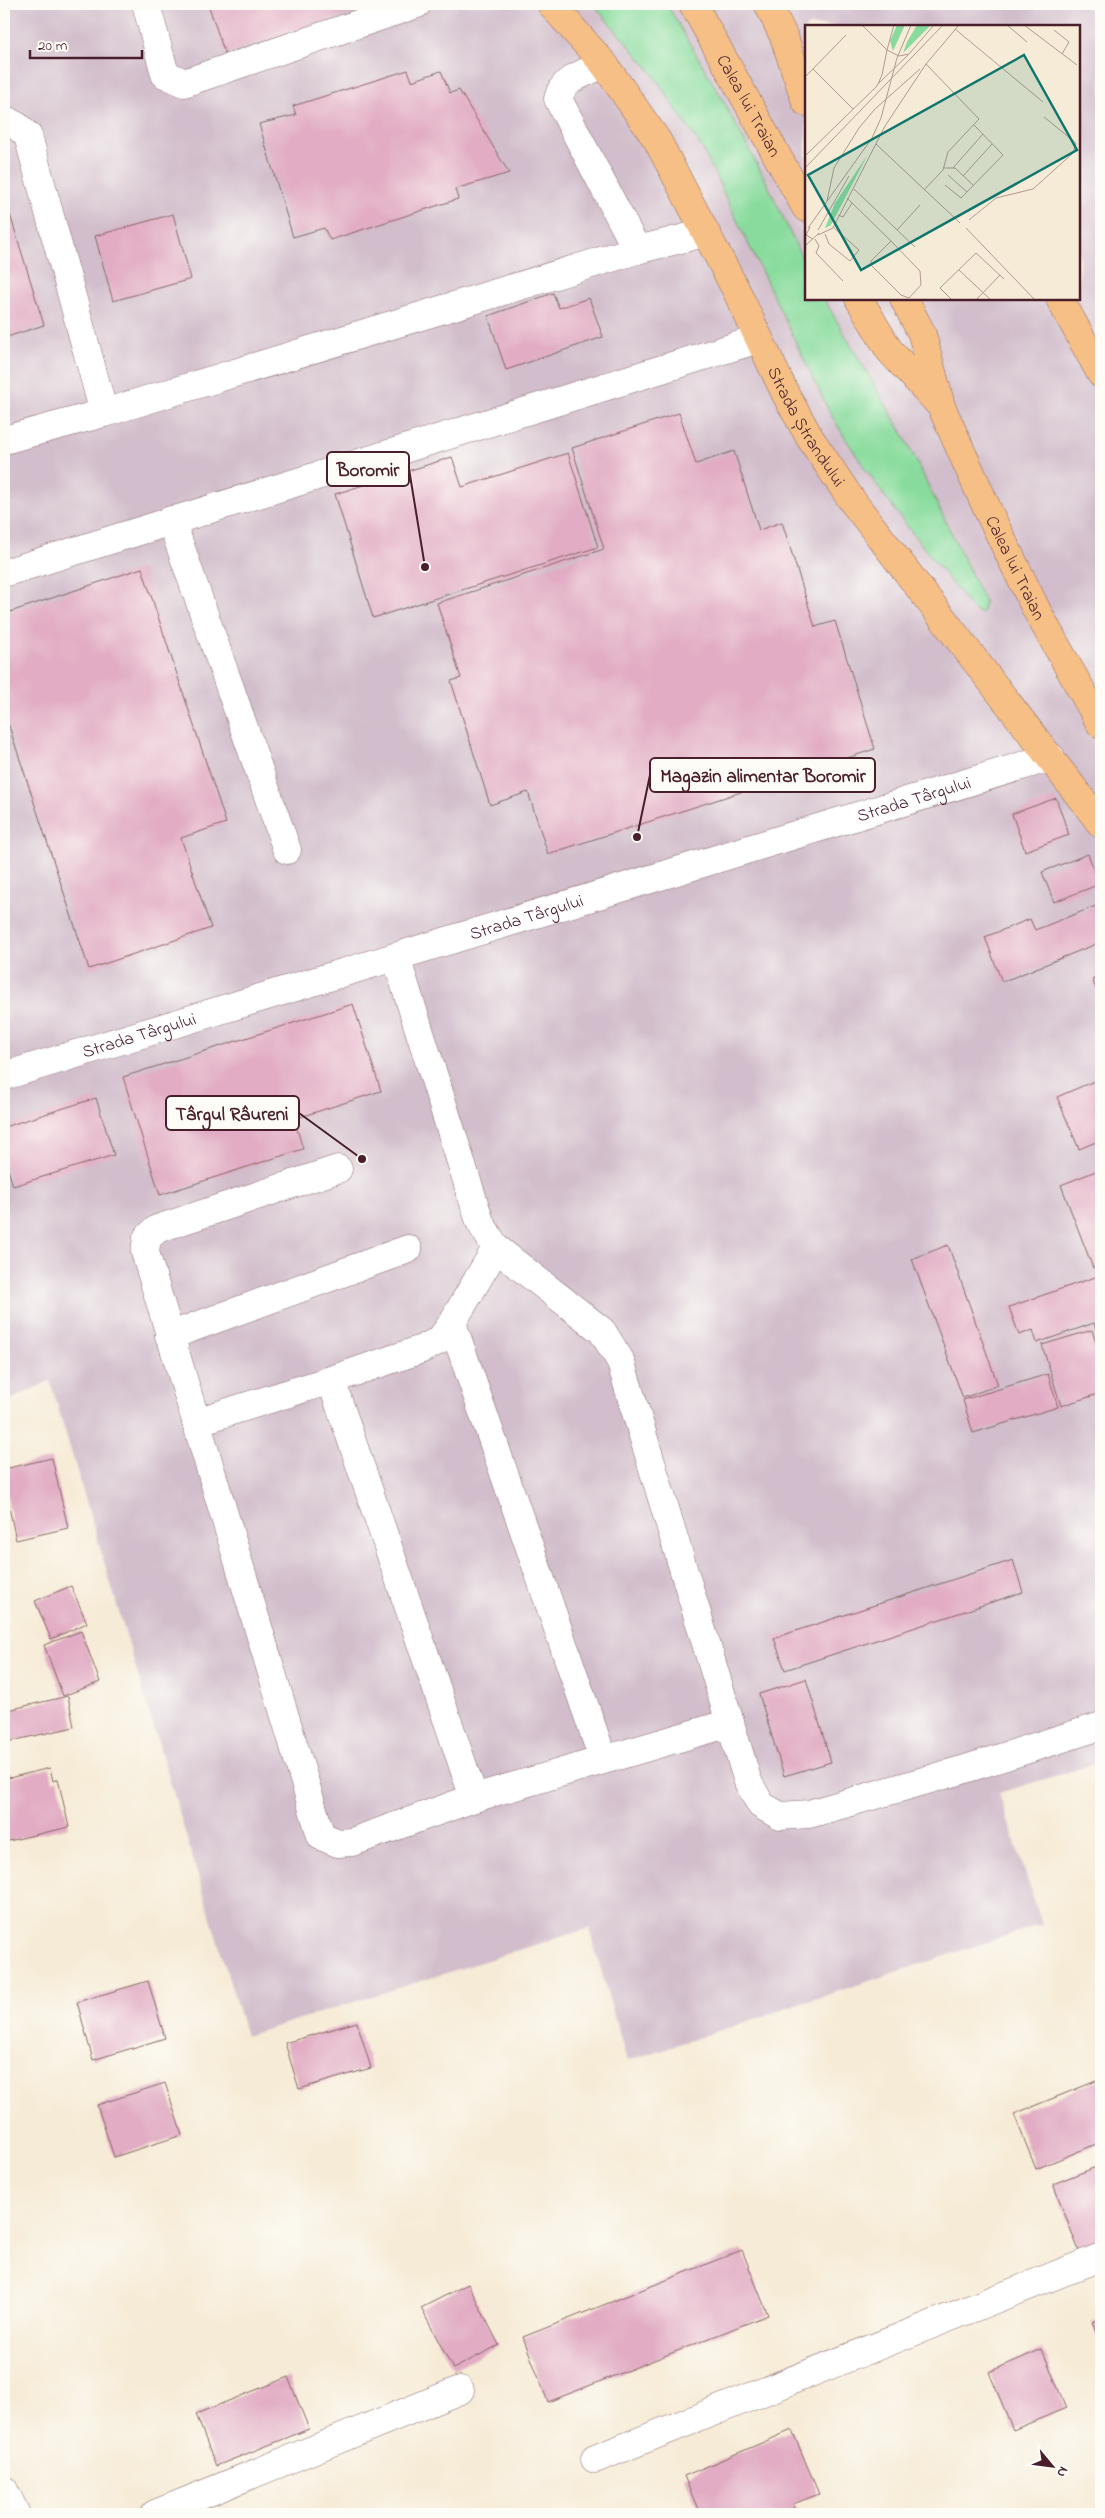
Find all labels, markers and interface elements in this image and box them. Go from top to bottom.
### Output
inset map [805,25,1080,300]
scale bar [30,28,142,60]
text: 20 m [38,35,68,57]
street label: Calea lui Traian [709,50,786,162]
street label: Strada Ștrandului [759,363,850,493]
callout: Boromir [327,452,409,486]
text: Boromir [336,458,400,485]
street label: Calea lui Traian [977,512,1051,626]
callout: Magazin alimentar Boromir [650,758,875,792]
text: Magazin alimentar Boromir [660,764,867,793]
street label: Strada Târgului [854,771,974,830]
street label: Strada Târgului [467,889,587,948]
street label: Strada Târgului [79,1007,200,1066]
callout: Târgul Râureni [166,1096,299,1130]
text: Târgul Râureni [175,1102,289,1131]
north arrow [1028,2440,1078,2490]
text: N [1051,2462,1074,2481]

